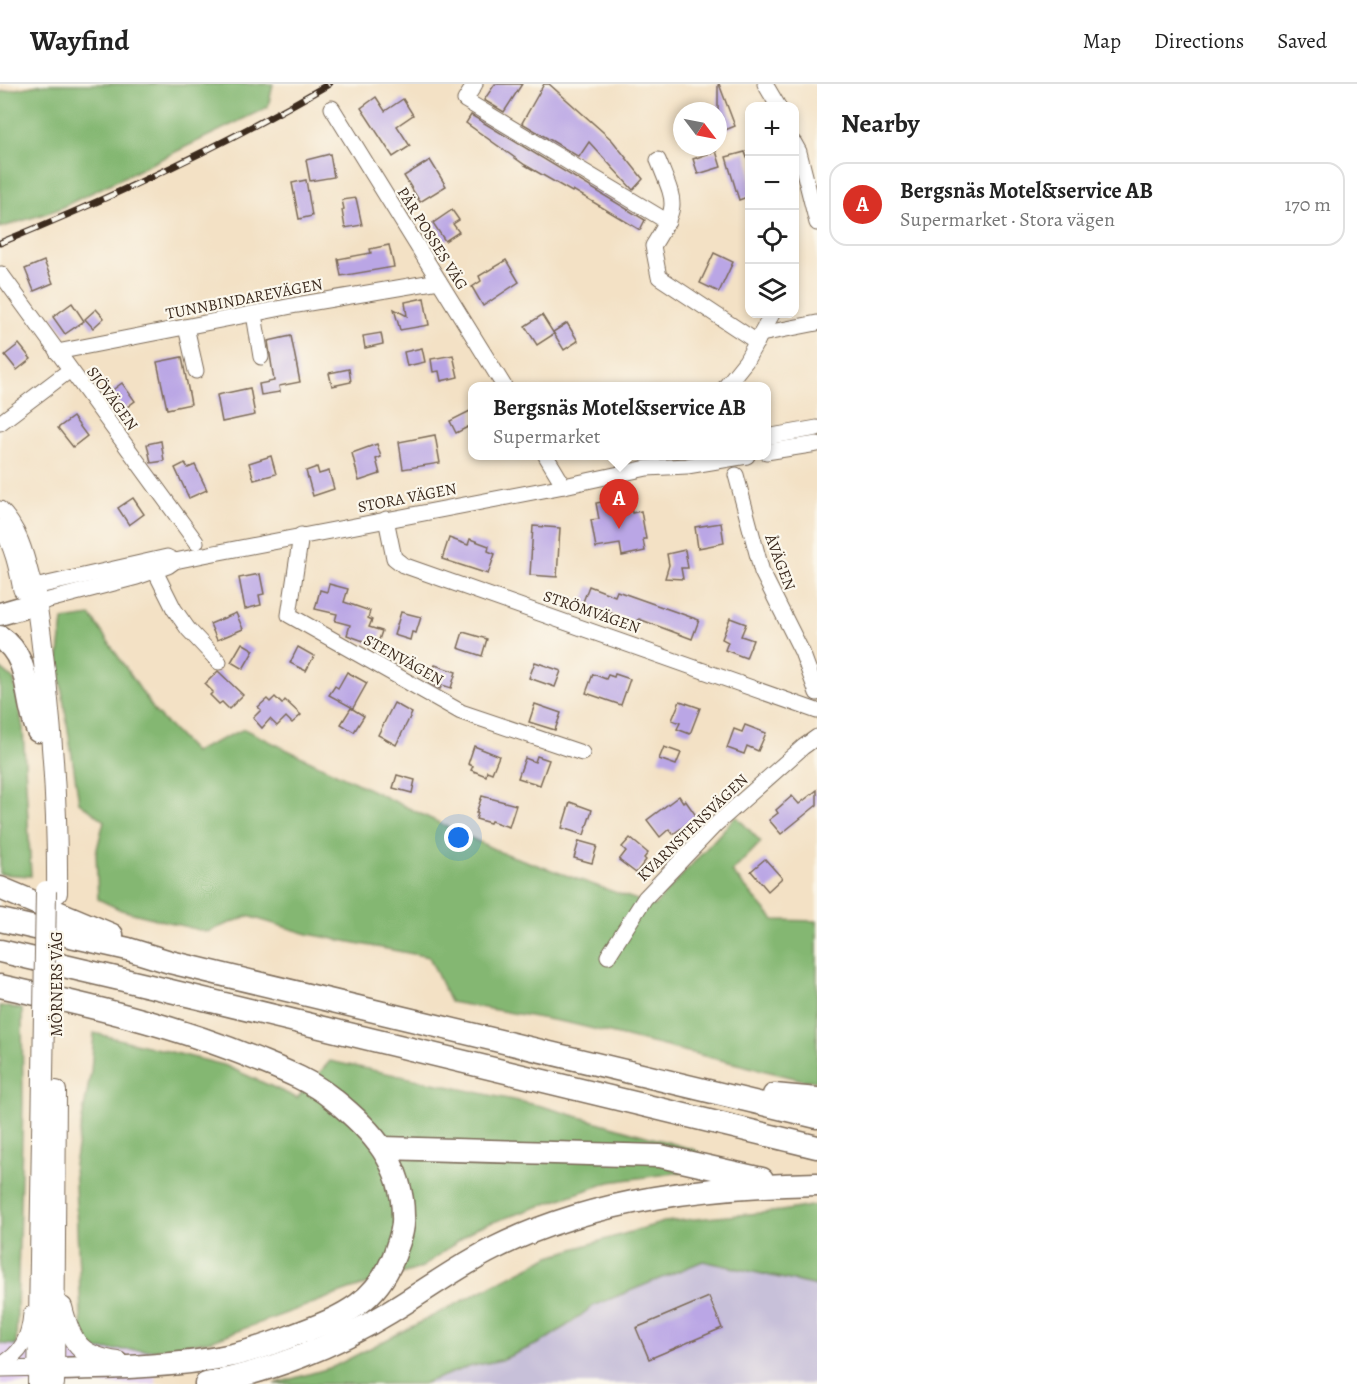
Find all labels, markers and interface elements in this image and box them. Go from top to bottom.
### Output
text: Wayfind [30,22,129,60]
text: Map [1083,27,1121,55]
text: Directions [1154,27,1244,55]
text: Saved [1277,27,1327,55]
north arrow [673,102,727,156]
map controls [745,102,799,318]
button: + [745,102,799,156]
text: Nearby [841,106,920,141]
button: − [745,156,799,210]
text: Bergsnäs Motel&service AB [900,176,1153,206]
street label: PÄR POSSES VÄG [392,183,473,294]
text: A [856,191,869,218]
text: 170 m [1285,191,1331,218]
text: Supermarket · Stora vägen [900,206,1115,233]
button: locate [745,210,799,264]
button: layers [745,264,799,318]
street label: TUNNBINDAREVÄGEN [164,273,324,325]
street label: SJÖVÄGEN [81,362,143,435]
popup [468,382,771,460]
text: Bergsnäs Motel&service AB [493,393,746,423]
text: Supermarket [493,423,600,450]
street label: STORA VÄGEN [356,478,459,518]
pin: A [600,480,638,529]
street label: ÅVÄGEN [759,530,801,594]
street label: STRÖMVÄGEN [540,585,643,639]
street label: STENVÄGEN [360,629,447,691]
street label: KVARNSTENSVÄGEN [632,769,753,886]
your location [444,823,473,852]
street label: MÖRNERS VÄG [46,931,68,1037]

